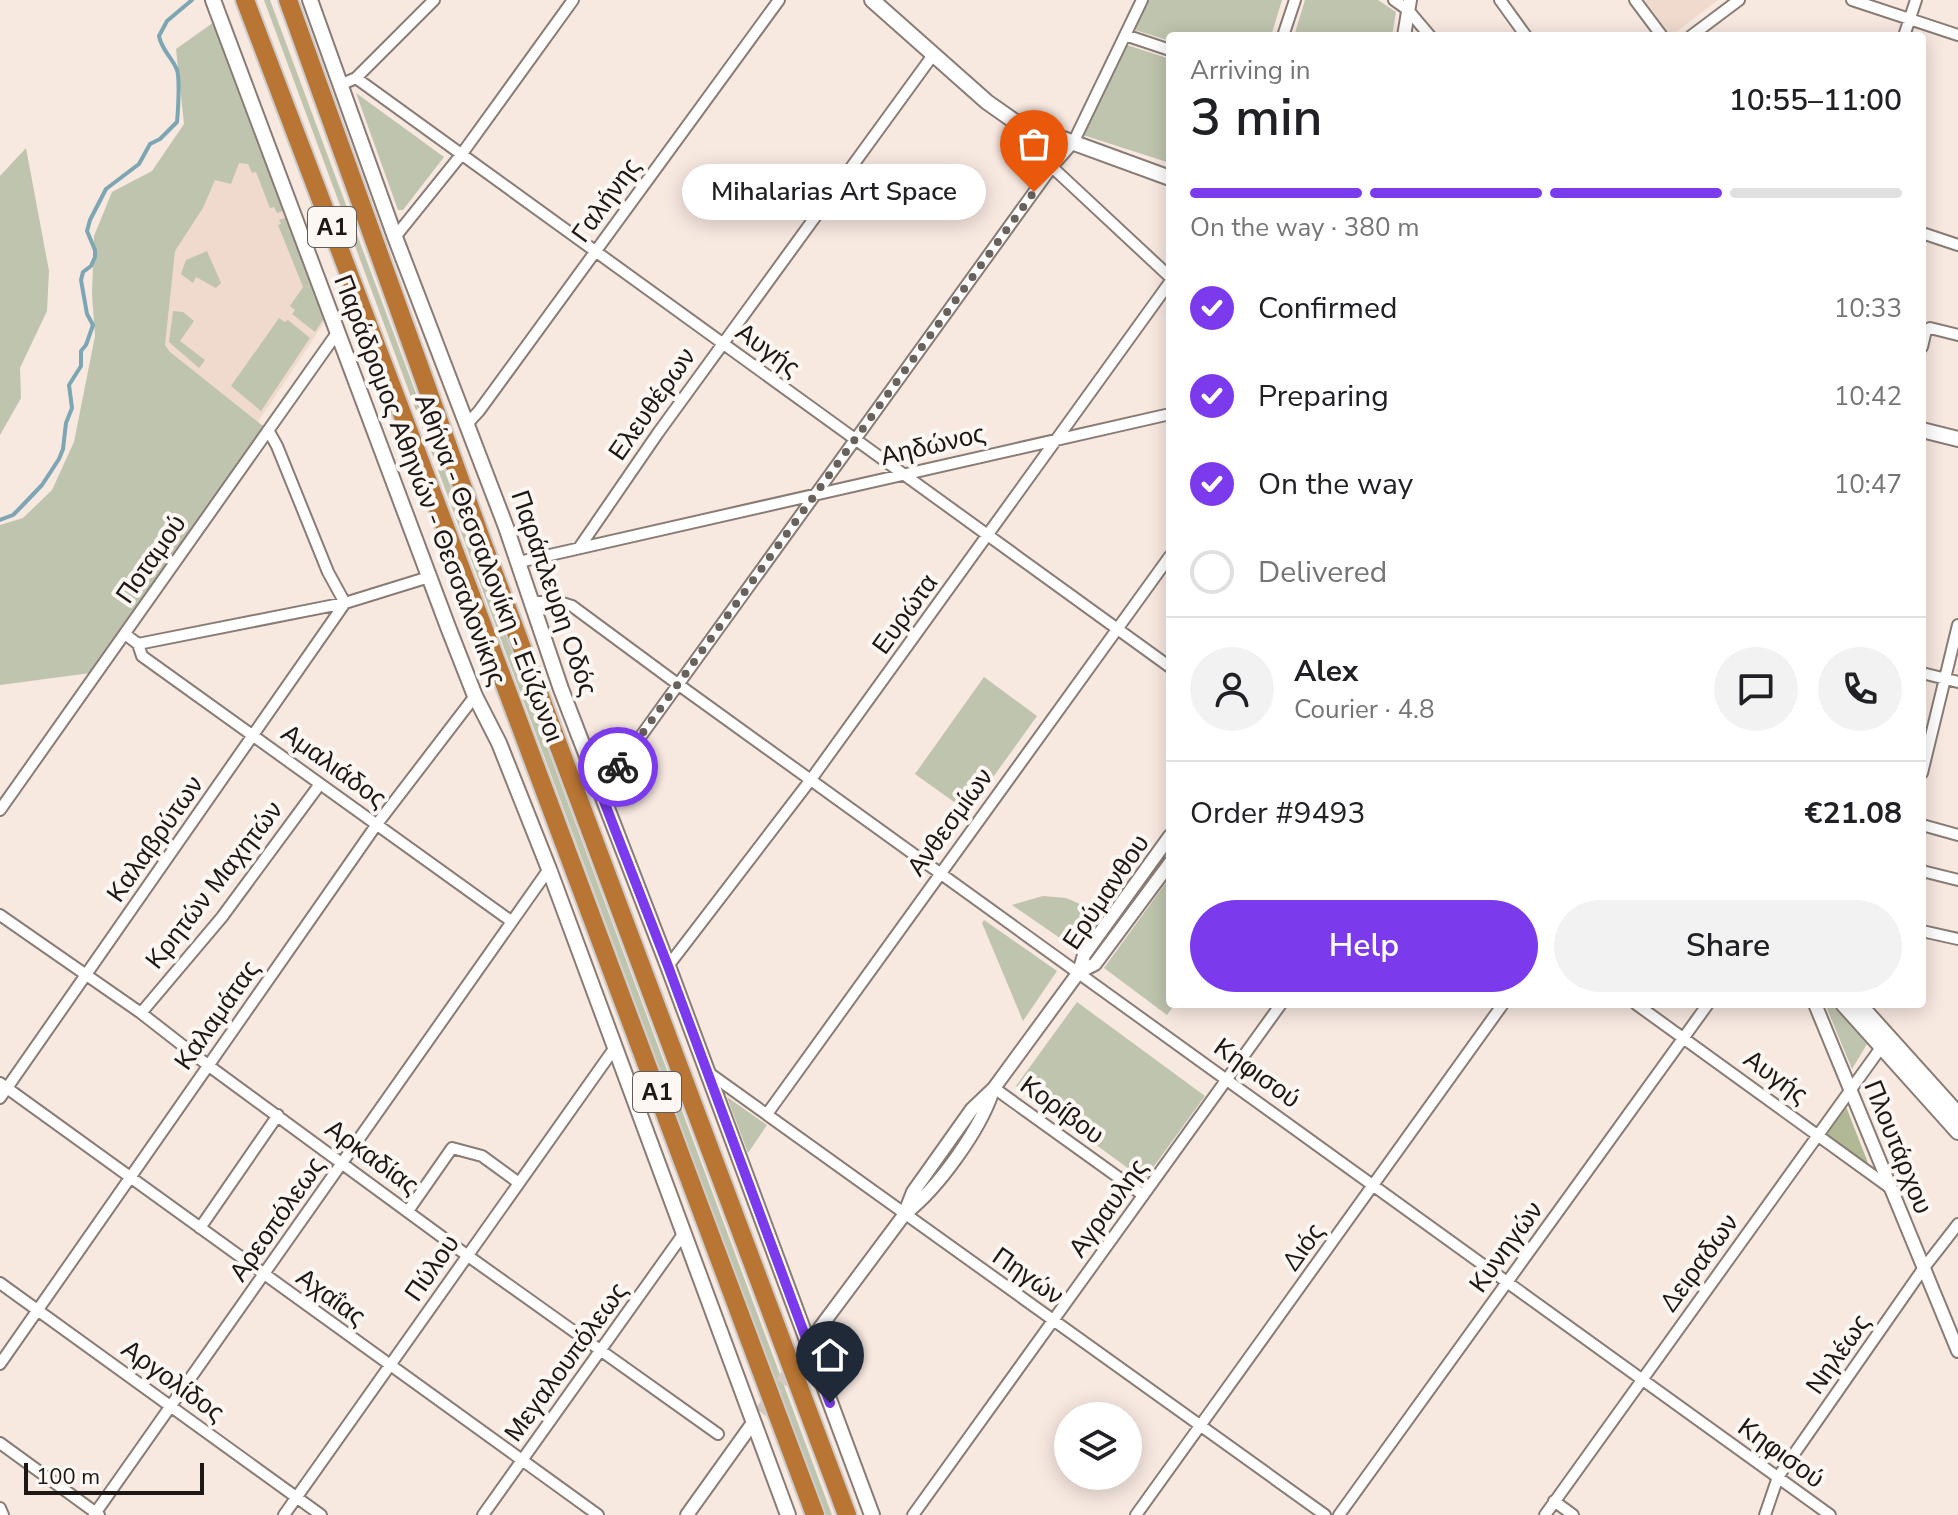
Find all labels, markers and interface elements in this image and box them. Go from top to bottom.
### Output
text: Arriving in [1190,53,1311,88]
text: 10:55–11:00 [1729,80,1902,121]
text: 3 min [1190,82,1323,153]
pin [1000,110,1068,192]
icon: bag [1012,122,1056,166]
street label: Γαλήνης [563,151,649,249]
callout: Mihalarias Art Space [682,164,986,220]
text: Mihalarias Art Space [711,174,957,209]
road number: Α1 [308,207,356,247]
text: On the way · 380 m [1190,210,1419,245]
street label: Παράδρομος Αθηνών - Θεσσαλονίκης [325,270,515,690]
icon: check [1190,286,1234,330]
text: Confirmed [1258,288,1398,329]
text: 10:33 [1834,291,1902,326]
street label: Αυγής [729,315,807,385]
street label: Ελευθέρων [600,341,704,467]
icon: check [1190,374,1234,418]
text: Preparing [1258,376,1389,417]
text: 10:42 [1834,379,1902,414]
street label: Αθήνα - Θεσσαλονίκη - Εύζωνοι [406,389,572,747]
street label: Αηδώνος [877,416,989,474]
icon: check [1190,462,1234,506]
text: On the way [1258,464,1413,505]
text: 10:47 [1834,467,1902,502]
street label: Παράπλευρη Οδός [502,486,606,700]
street label: Ποταμού [108,508,194,610]
text: Delivered [1258,552,1387,593]
street label: Ευρώτα [864,567,946,661]
button: person [1190,647,1274,731]
button: chat [1714,647,1798,731]
button: phone [1818,647,1902,731]
text: Alex [1294,651,1358,692]
text: Courier · 4.8 [1294,692,1435,727]
street label: Αμαλιάδος [274,716,394,816]
courier [578,727,658,807]
icon: bike [596,745,640,789]
street label: Ανθεσμίων [899,761,1001,883]
street label: Καλαβρύτων [99,769,211,909]
text: Order #9493 [1190,793,1365,834]
text: €21.08 [1805,793,1902,834]
street label: Κρητών Μαχητών [137,794,291,976]
street label: Ερύμανθου [1055,827,1157,957]
button: Help [1190,900,1538,992]
button: Share [1554,900,1902,992]
street label: Καλαμάτας [166,953,268,1077]
street label: Κηφισού [1207,1030,1307,1116]
street label: Αυγής [1737,1042,1815,1112]
street label: Κορίβου [1013,1068,1111,1152]
road number: Α1 [633,1072,681,1112]
street label: Πλουτάρχου [1855,1075,1941,1219]
street label: Αρκαδίας [318,1111,426,1203]
street label: Αρεοπόλεως [221,1150,333,1288]
street label: Αγραυλης [1060,1152,1156,1264]
street label: Κυνηγών [1461,1194,1551,1300]
street label: Δειραδων [1651,1207,1747,1319]
street label: Διός [1274,1216,1332,1278]
street label: Πύλου [396,1228,468,1308]
street label: Πηγών [985,1239,1071,1313]
street label: Αχαΐας [289,1260,373,1334]
street label: Μεγαλουπόλεως [496,1275,636,1449]
street label: Νηλέως [1798,1307,1878,1401]
pin [796,1321,864,1403]
street label: Αργολίδος [114,1332,232,1430]
icon: home [808,1333,852,1377]
map controls [1054,1402,1142,1490]
button: layers [1054,1402,1142,1490]
street label: Κηφισού [1731,1410,1831,1496]
scale bar [24,1459,204,1495]
text: 100 m [36,1462,100,1492]

